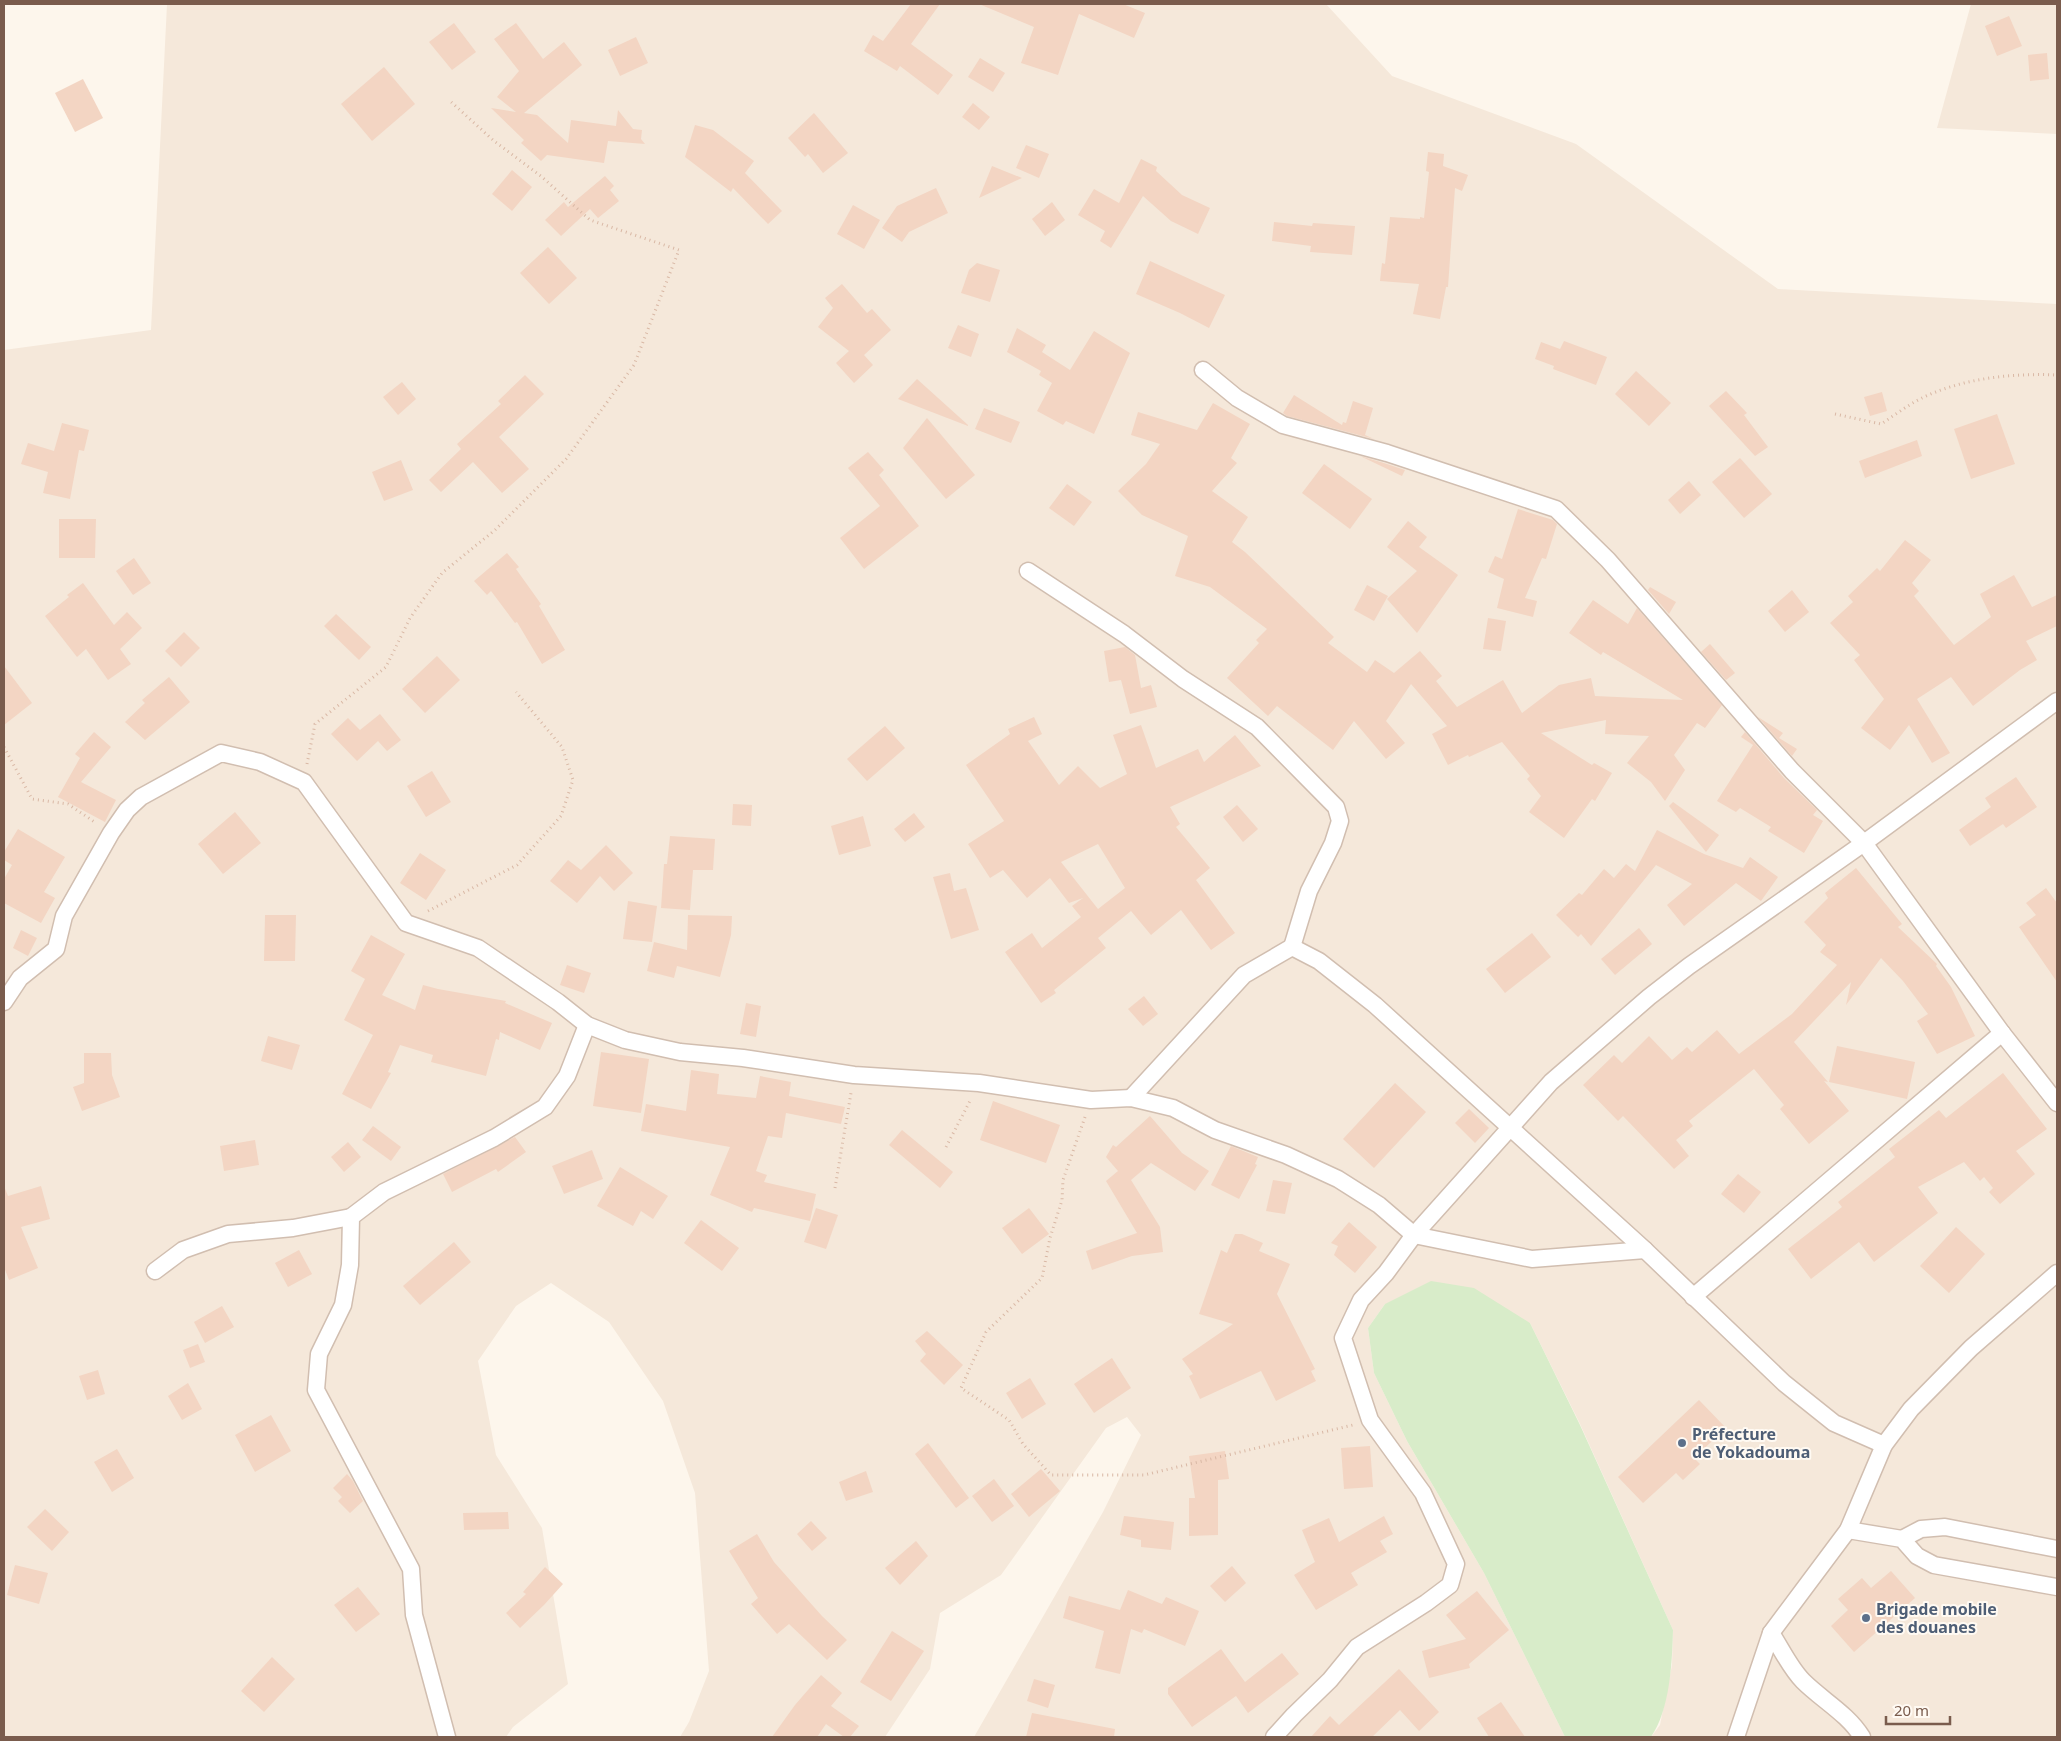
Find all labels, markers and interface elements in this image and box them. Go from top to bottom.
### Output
place label: Préfecture de Yokadouma [1692,1423,1810,1463]
marker: Préfecture de Yokadouma [1676,1437,1688,1449]
place label: Brigade mobile des douanes [1876,1598,1997,1638]
marker: Brigade mobile des douanes [1860,1612,1872,1624]
scale bar [1886,1694,1950,1726]
text: 20 m [1894,1700,1929,1720]

